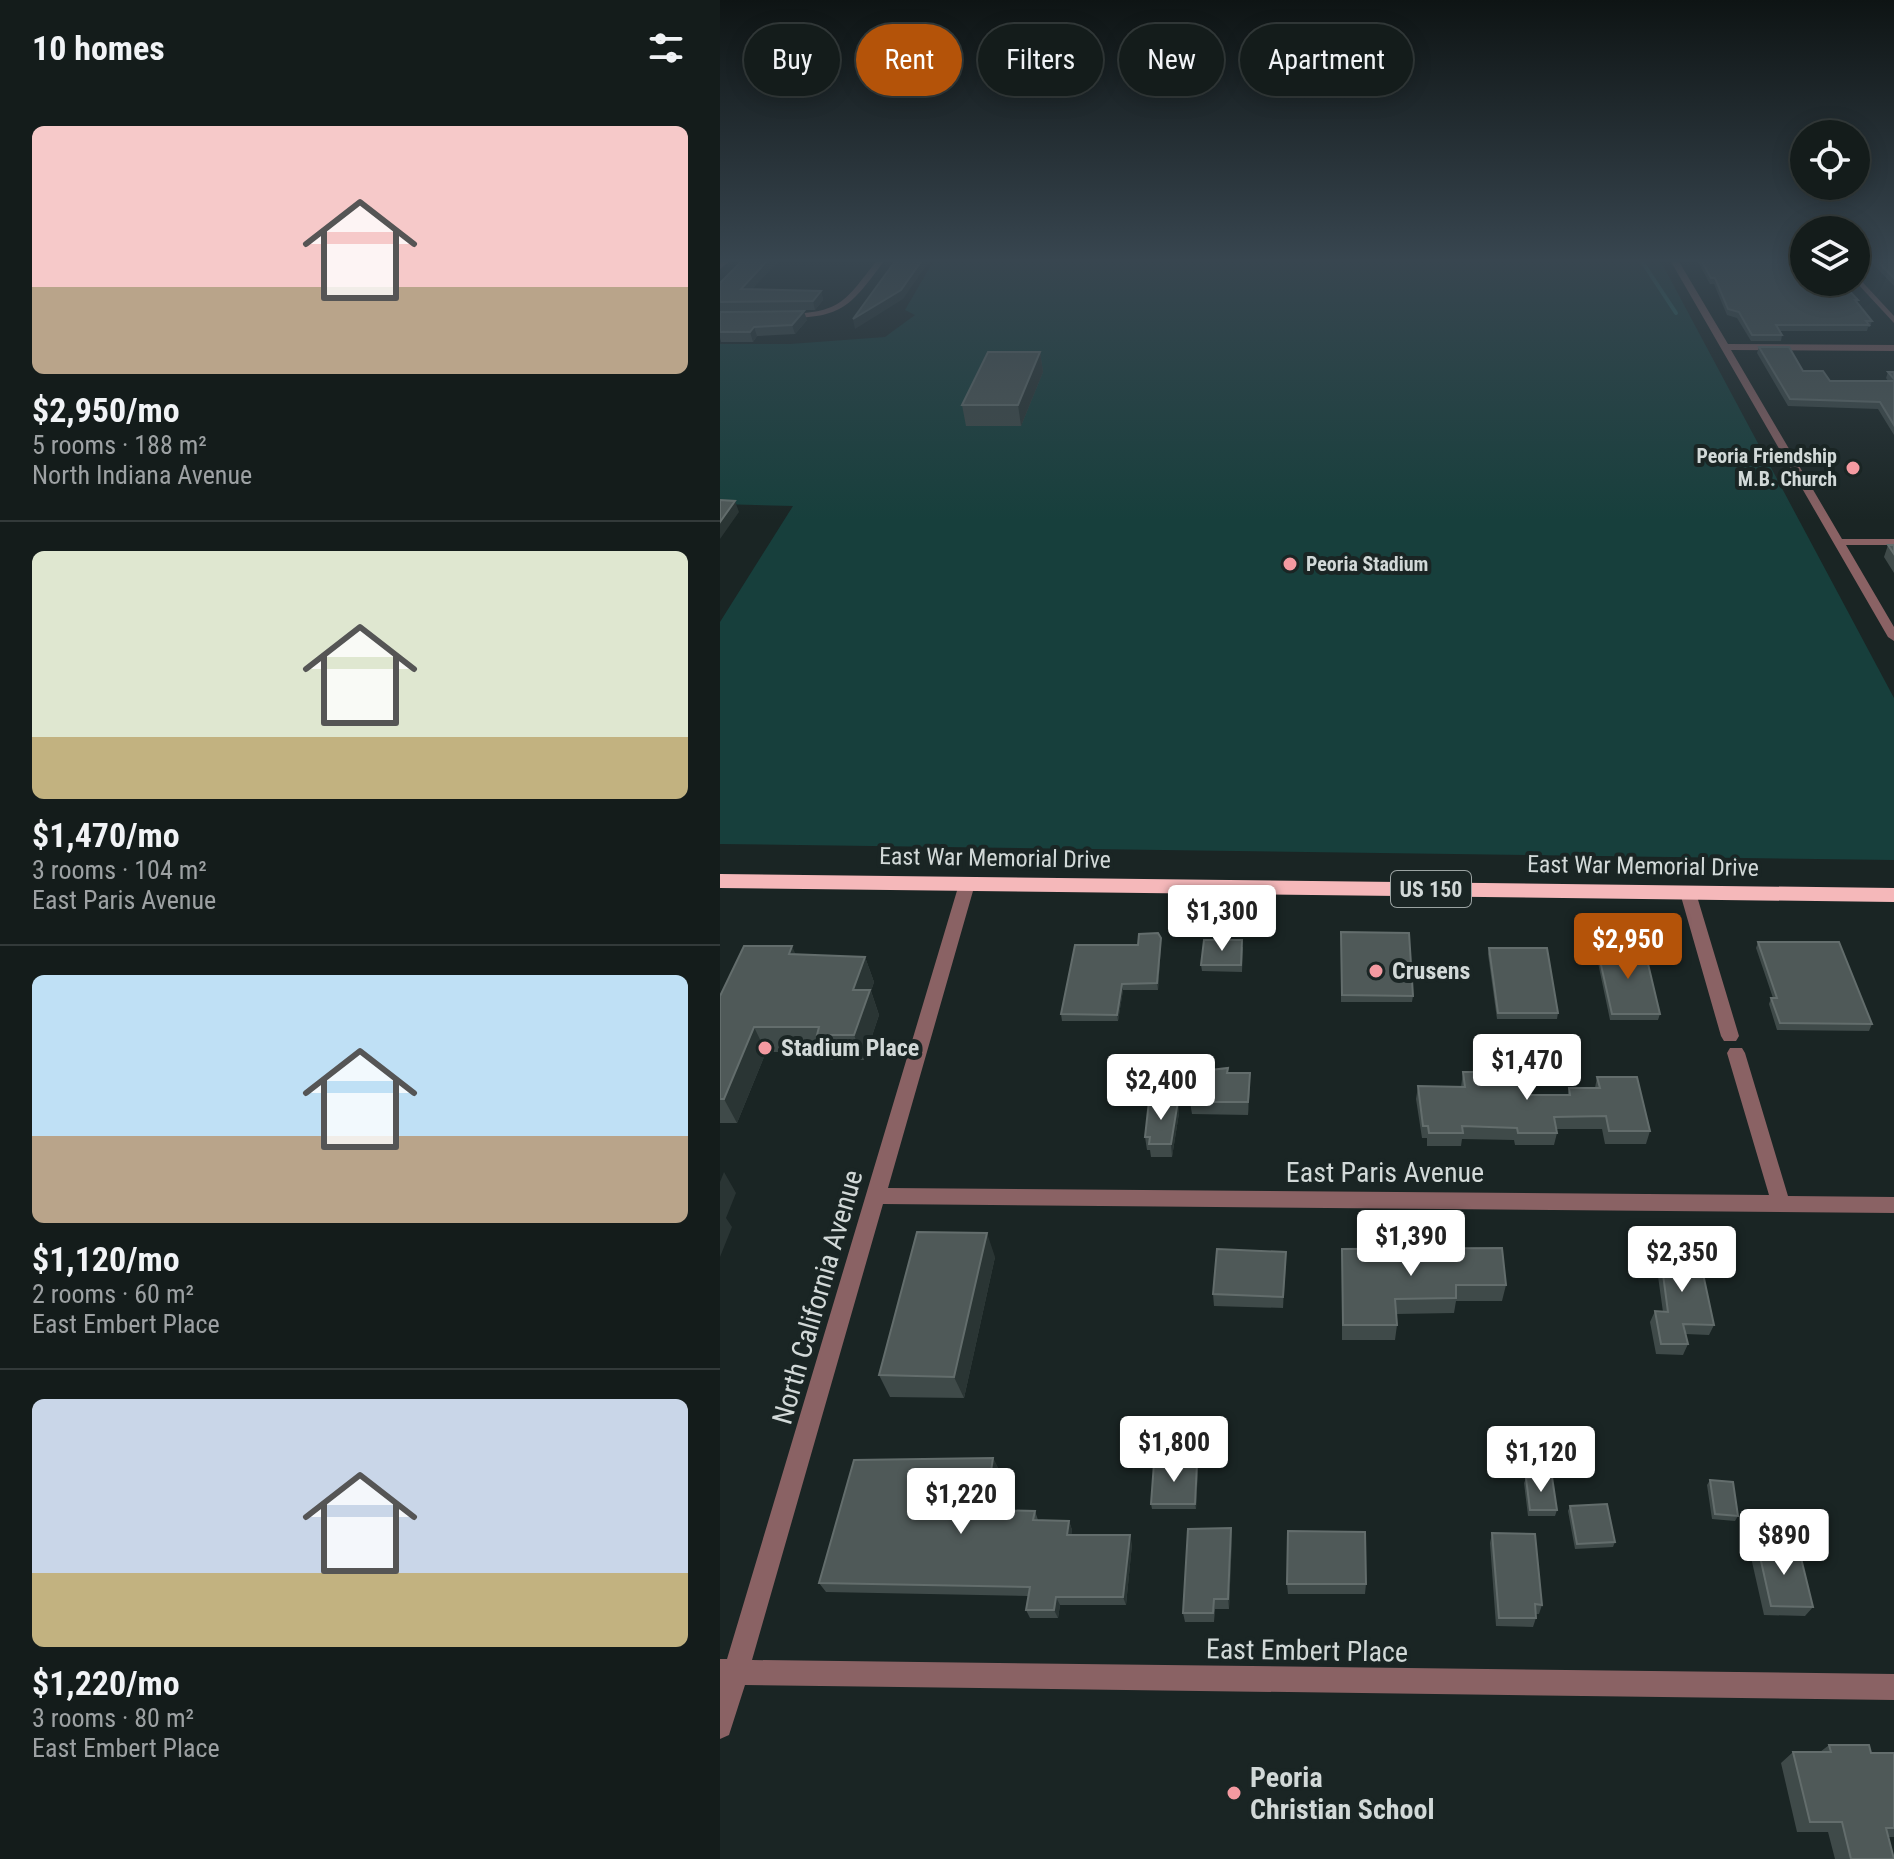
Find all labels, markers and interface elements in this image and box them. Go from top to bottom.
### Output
chip: Buy [744,24,840,96]
chip: Rent [856,24,962,96]
chip: Filters [978,24,1103,96]
chip: New [1119,24,1224,96]
chip: Apartment [1240,24,1413,96]
icon: filters [644,26,688,70]
text: 10 homes [32,28,165,68]
map controls [1790,120,1870,296]
button: locate [1790,120,1870,200]
icon: home [288,178,432,322]
button: layers [1790,216,1870,296]
text: $2,950/mo [32,390,180,430]
text: 5 rooms · 188 m² [32,430,207,460]
place label: Peoria Friendship M.B. Church [1696,444,1837,491]
marker: Peoria Friendship M.B. Church [1844,459,1862,477]
text: North Indiana Avenue [32,460,252,490]
place label: Peoria Stadium [1306,552,1428,576]
marker: Peoria Stadium [1281,555,1299,573]
icon: home [288,603,432,747]
text: $1,470/mo [32,815,180,855]
street label: East War Memorial Drive [879,842,1111,874]
street label: East War Memorial Drive [1527,850,1759,882]
text: 3 rooms · 104 m² [32,855,207,885]
road number: US 150 [1391,871,1471,907]
text: East Paris Avenue [32,885,216,915]
pin: $1,300 [1157,885,1287,953]
text: $1,300 [1186,896,1258,926]
pin: $2,950 [1563,913,1693,981]
text: $2,950 [1592,924,1664,954]
place label: Crusens [1392,957,1471,985]
marker: Crusens [1367,962,1385,980]
icon: home [288,1027,432,1171]
place label: Stadium Place [781,1034,919,1062]
pin: $1,470 [1462,1034,1592,1102]
marker: Stadium Place [756,1039,774,1057]
text: $1,470 [1491,1045,1563,1075]
pin: $2,400 [1096,1054,1226,1122]
text: $2,400 [1125,1065,1197,1095]
street label: East Paris Avenue [1286,1156,1484,1189]
street label: North California Avenue [765,1166,870,1428]
pin: $1,390 [1346,1210,1476,1278]
text: $1,390 [1375,1221,1447,1251]
pin: $2,350 [1617,1226,1747,1294]
text: $2,350 [1646,1237,1718,1267]
text: $1,120/mo [32,1239,180,1279]
text: 2 rooms · 60 m² [32,1279,194,1309]
text: East Embert Place [32,1309,220,1339]
pin: $1,800 [1109,1416,1239,1484]
pin: $1,120 [1476,1426,1606,1494]
text: $1,800 [1138,1427,1210,1457]
text: $1,120 [1505,1437,1577,1467]
icon: home [288,1451,432,1595]
pin: $1,220 [896,1468,1026,1536]
text: $1,220 [925,1479,997,1509]
pin: $890 [1737,1509,1831,1577]
text: $890 [1758,1520,1810,1550]
street label: East Embert Place [1206,1632,1408,1669]
text: $1,220/mo [32,1663,180,1703]
text: 3 rooms · 80 m² [32,1703,194,1733]
text: East Embert Place [32,1733,220,1763]
place label: Peoria Christian School [1250,1761,1435,1826]
marker: Peoria Christian School [1225,1784,1243,1802]

